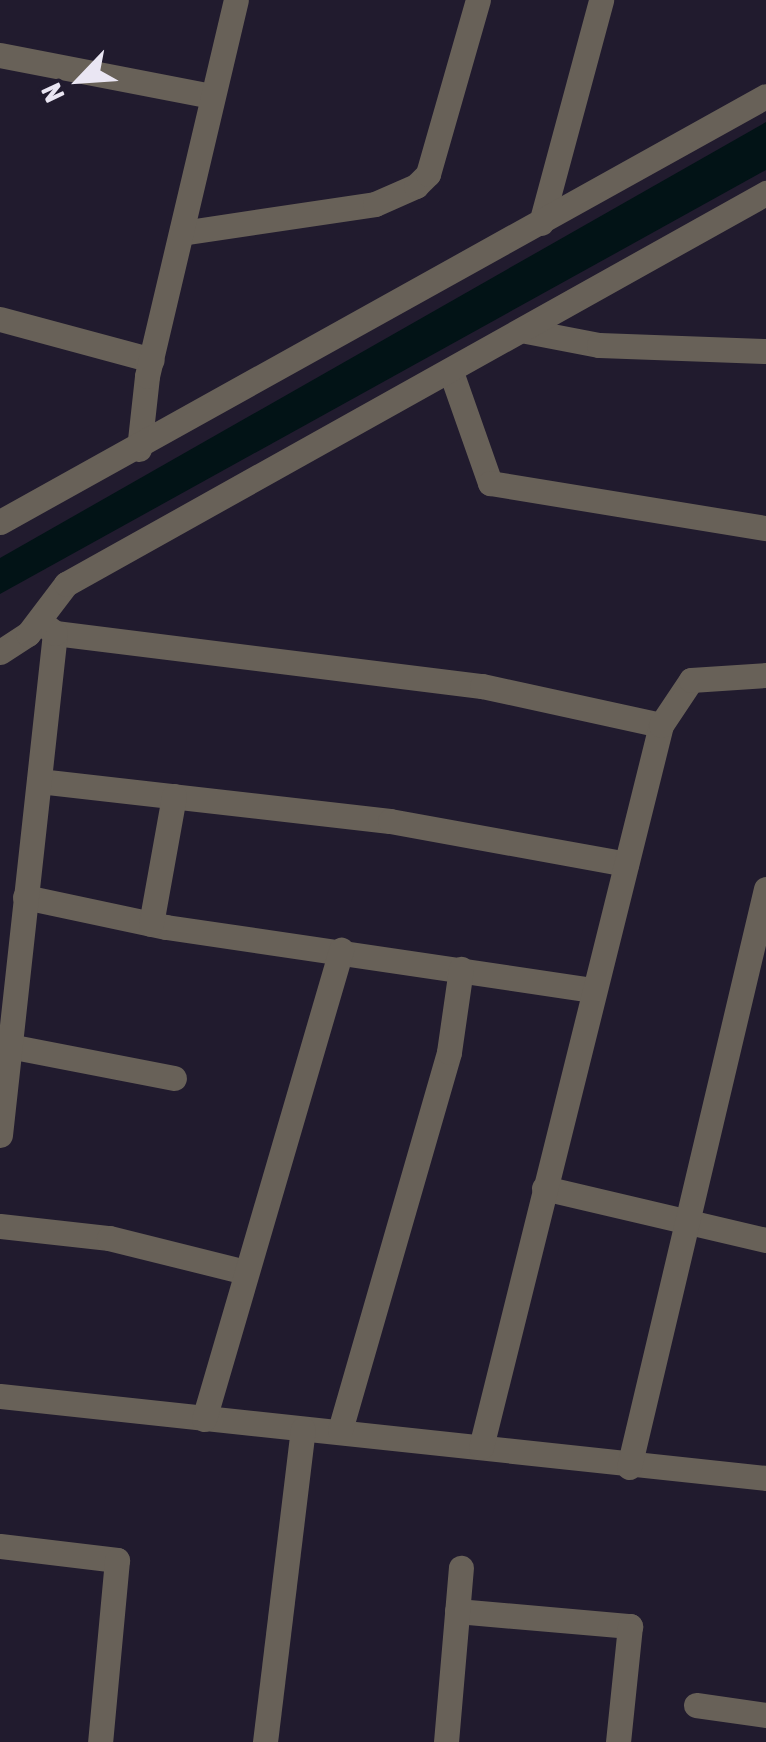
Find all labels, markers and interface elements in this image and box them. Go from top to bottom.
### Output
north arrow [30,30,130,130]
text: N [35,78,71,107]

